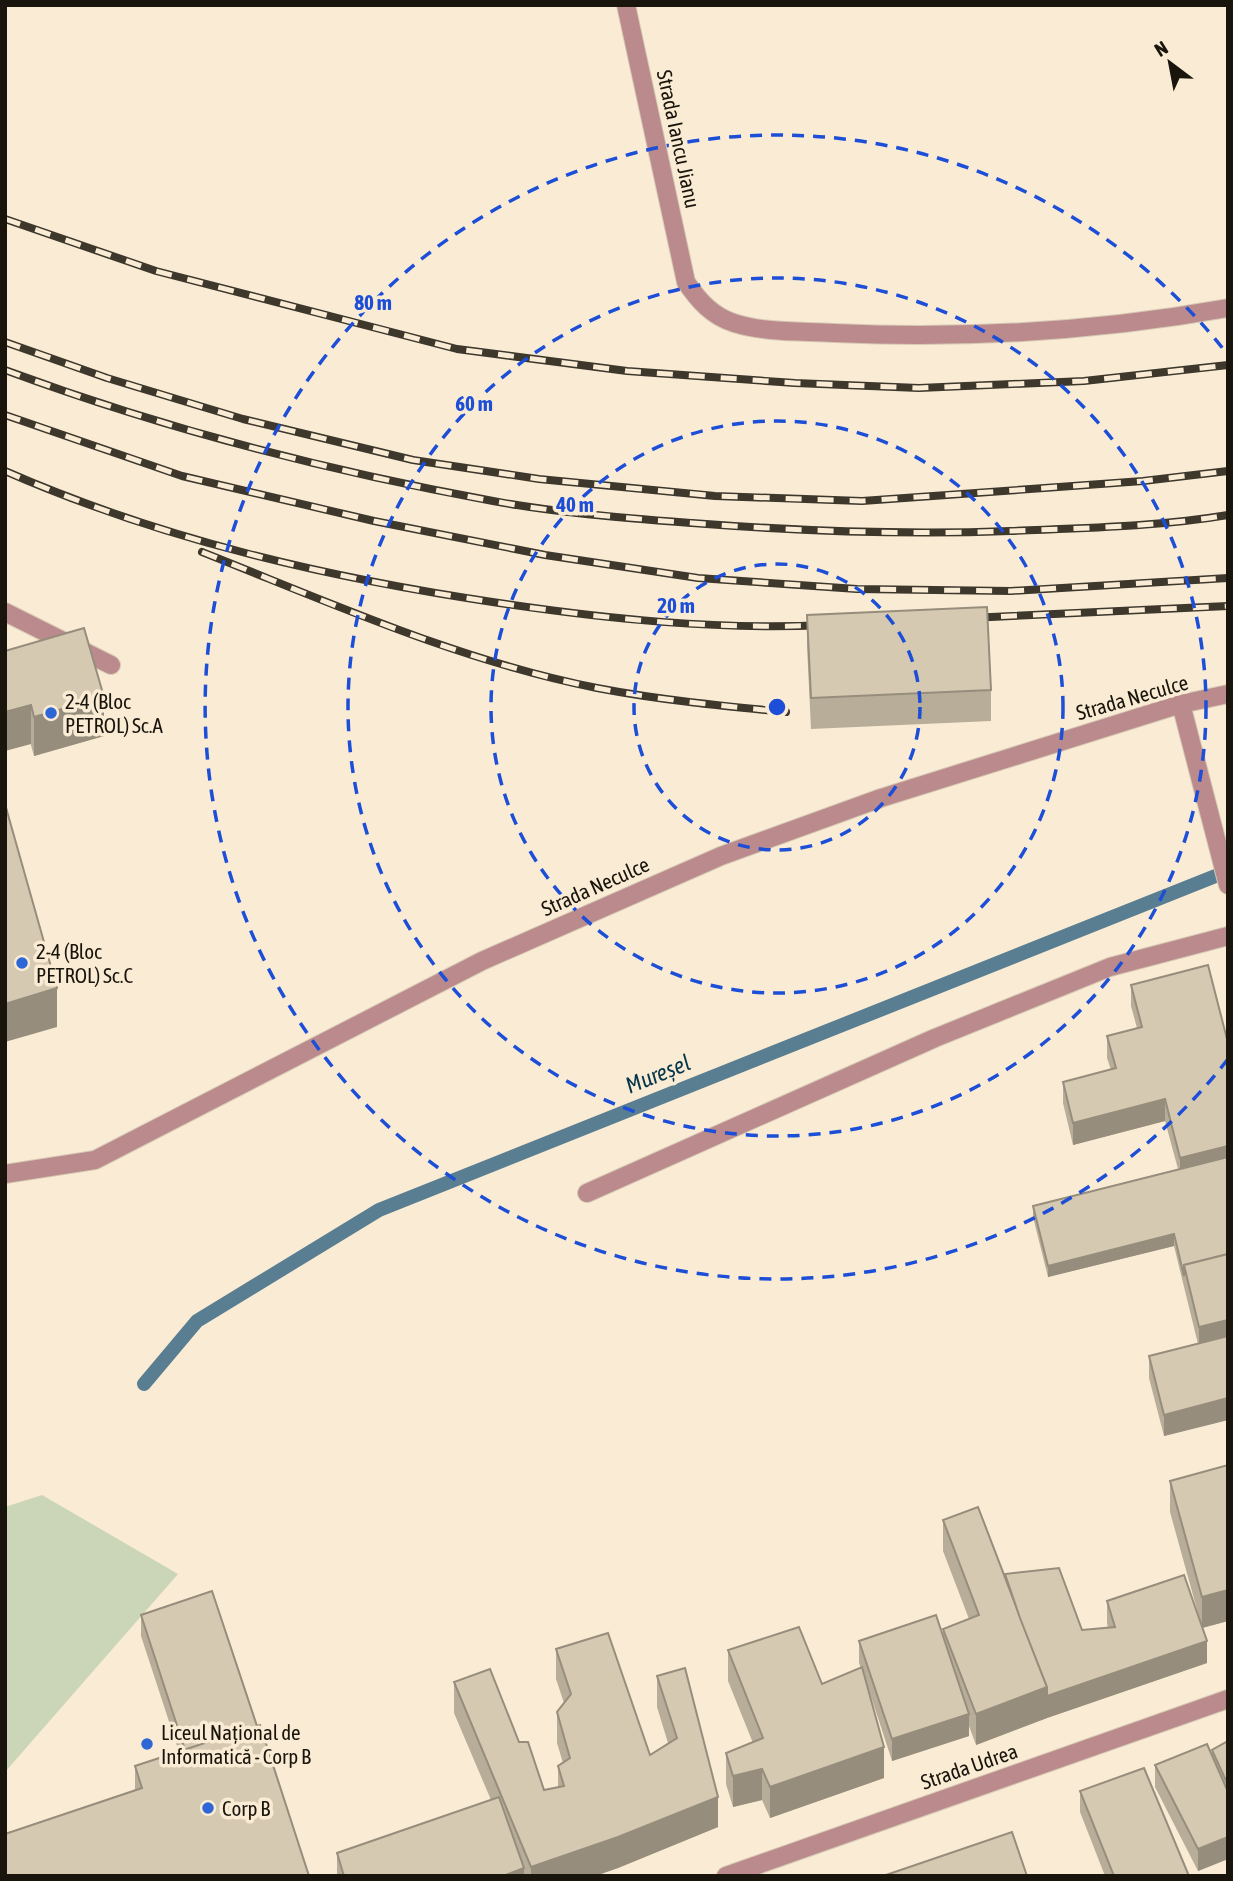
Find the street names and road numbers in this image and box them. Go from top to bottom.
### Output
street label: Strada Iancu Jianu [653,68,705,210]
street label: Strada Neculce [1073,670,1191,724]
street label: Strada Neculce [537,852,653,920]
street label: Strada Udrea [917,1738,1021,1794]

